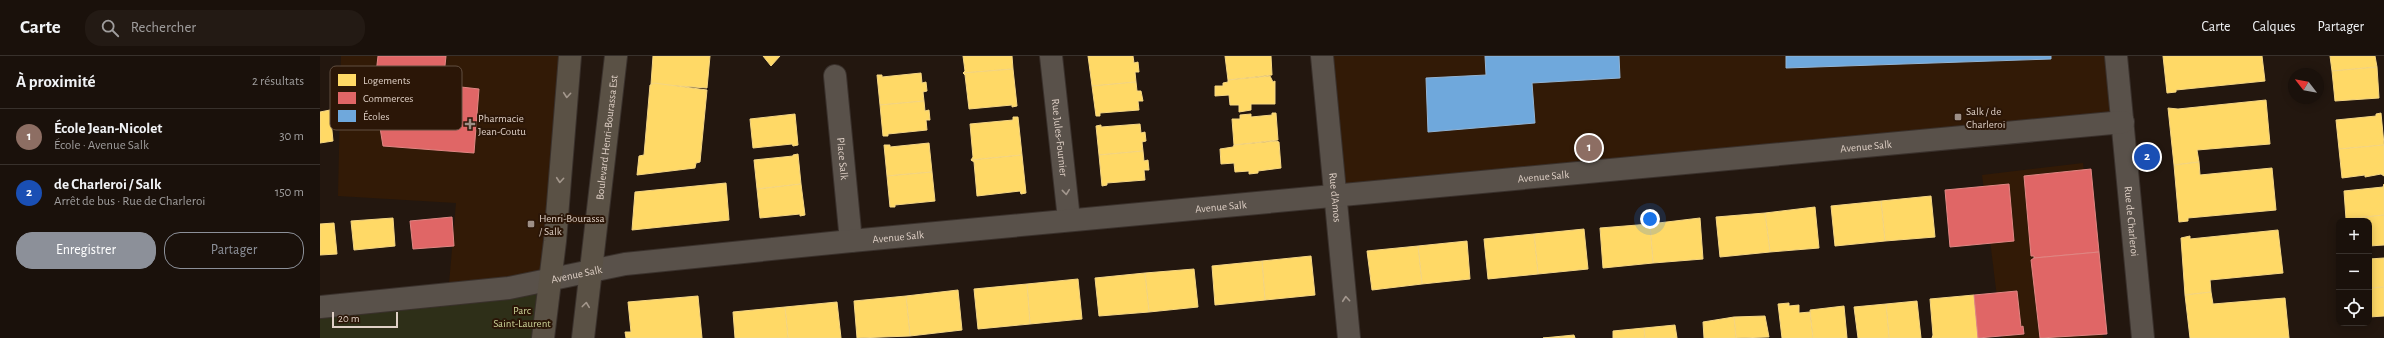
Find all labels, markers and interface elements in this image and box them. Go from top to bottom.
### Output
search box [85,10,365,46]
icon: search [99,17,121,39]
text: Carte [20,18,61,37]
text: Rechercher [131,20,196,35]
text: Carte [2202,20,2230,34]
text: Calques [2252,20,2296,34]
text: Partager [2318,20,2364,34]
legend [330,66,462,130]
north arrow [2288,68,2324,104]
text: À proximité [16,73,96,90]
street label: Boulevard Henri-Bourassa Est [594,74,620,200]
text: 2 résultats [252,75,304,88]
text: Logements [363,75,410,86]
one-way arrow [563,92,572,98]
text: Commerces [363,93,413,104]
street label: Rue Jules-Fournier [1050,98,1069,177]
place label: Salk / de Charleroi [1966,106,2005,130]
text: Écoles [363,110,390,122]
marker: Salk / de Charleroi [1953,112,1963,122]
place label: Pharmacie Jean-Coutu [478,113,526,137]
marker: Pharmacie Jean-Coutu [465,119,475,129]
text: École Jean-Nicolet [54,121,162,136]
text: 1 [27,130,31,143]
text: 30 m [279,130,304,143]
pin: 1 [1576,133,1602,163]
street label: Place Salk [835,137,850,180]
text: École · Avenue Salk [54,139,149,152]
street label: Avenue Salk [1840,139,1892,154]
pin: 2 [2134,142,2160,172]
street label: Avenue Salk [1517,169,1570,185]
street label: Rue d'Amos [1327,172,1343,223]
text: de Charleroi / Salk [54,177,161,192]
one-way arrow [555,177,564,183]
text: 2 [26,186,32,199]
text: 150 m [275,186,304,199]
street label: Rue de Charleroi [2122,186,2140,257]
one-way arrow [1061,189,1070,195]
text: Arrêt de bus · Rue de Charleroi [54,195,205,208]
street label: Avenue Salk [1195,199,1247,215]
your location [1640,209,1660,229]
place label: Henri-Bourassa / Salk [539,213,605,237]
map controls [2336,218,2372,326]
button: + [2336,218,2372,254]
marker: Henri-Bourassa / Salk [526,219,536,229]
street label: Avenue Salk [872,229,925,245]
button: Enregistrer [16,232,156,269]
button: Partager [164,232,304,269]
button: − [2336,254,2372,290]
street label: Avenue Salk [550,264,603,285]
button: locate [2336,290,2372,326]
one-way arrow [1342,296,1351,302]
one-way arrow [581,302,590,308]
park label: Parc Saint-Laurent [493,305,551,329]
scale bar [332,310,398,329]
text: 20 m [338,313,359,324]

